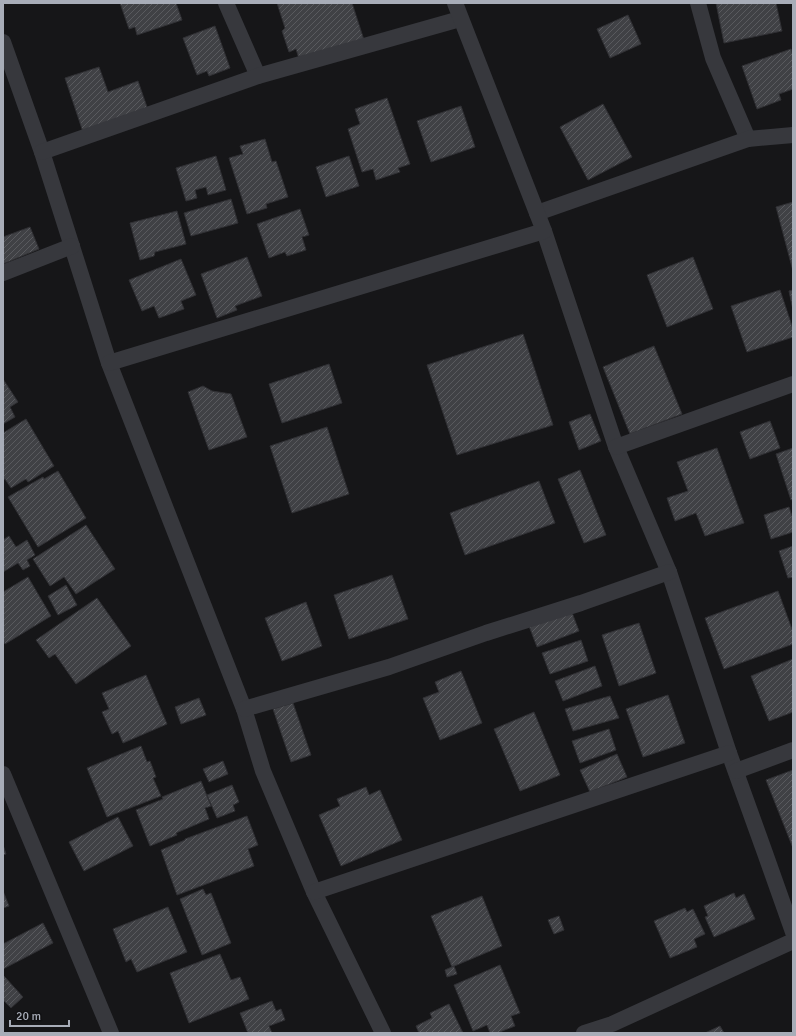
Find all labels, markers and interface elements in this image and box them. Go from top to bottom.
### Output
scale bar [10,1002,69,1028]
text: 20 m [16,1009,41,1024]

